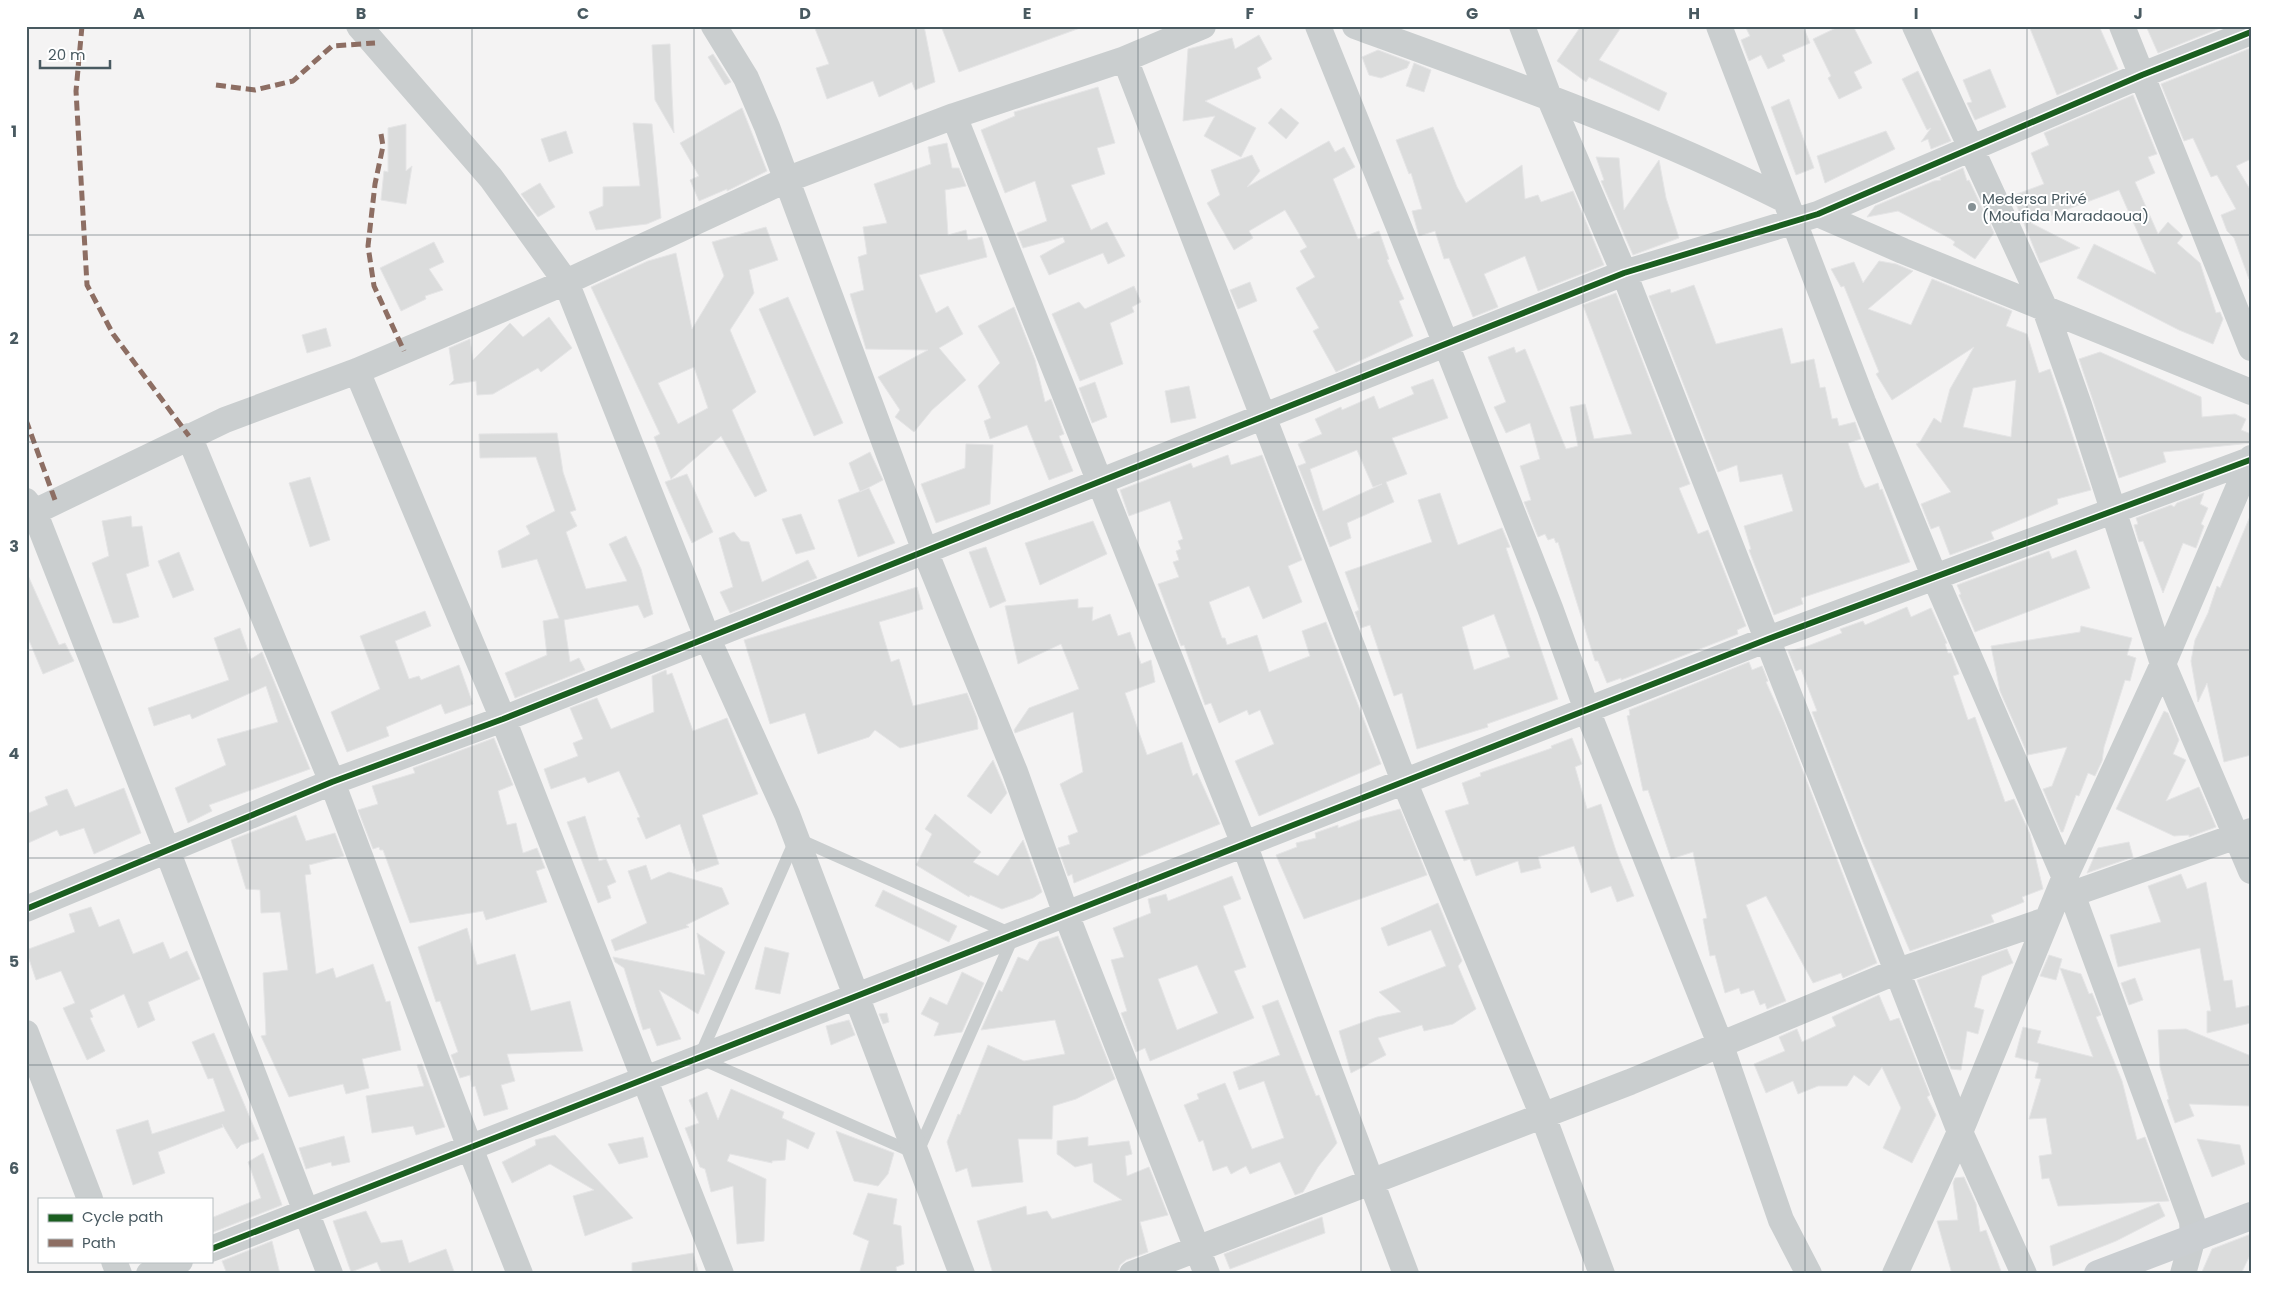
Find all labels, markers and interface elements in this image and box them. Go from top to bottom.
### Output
text: A [133,2,145,25]
text: B [356,2,366,25]
text: C [577,2,589,25]
text: D [799,2,811,25]
text: E [1023,2,1031,25]
text: F [1246,2,1255,25]
text: G [1466,2,1478,25]
text: H [1688,2,1700,25]
text: I [1914,2,1918,25]
text: J [2133,2,2143,25]
scale bar [40,38,110,70]
text: 20 m [48,44,86,65]
text: 1 [11,120,17,143]
place label: Medersa Privé (Moufida Maradaoua) [1982,188,2149,226]
marker: Medersa Privé (Moufida Maradaoua) [1966,201,1978,213]
text: 2 [9,327,19,350]
text: 3 [9,535,19,558]
text: 4 [9,742,20,765]
text: 5 [9,950,19,973]
text: 6 [9,1157,19,1180]
legend [38,1198,212,1262]
text: Cycle path [82,1206,163,1227]
text: Path [82,1232,116,1253]

